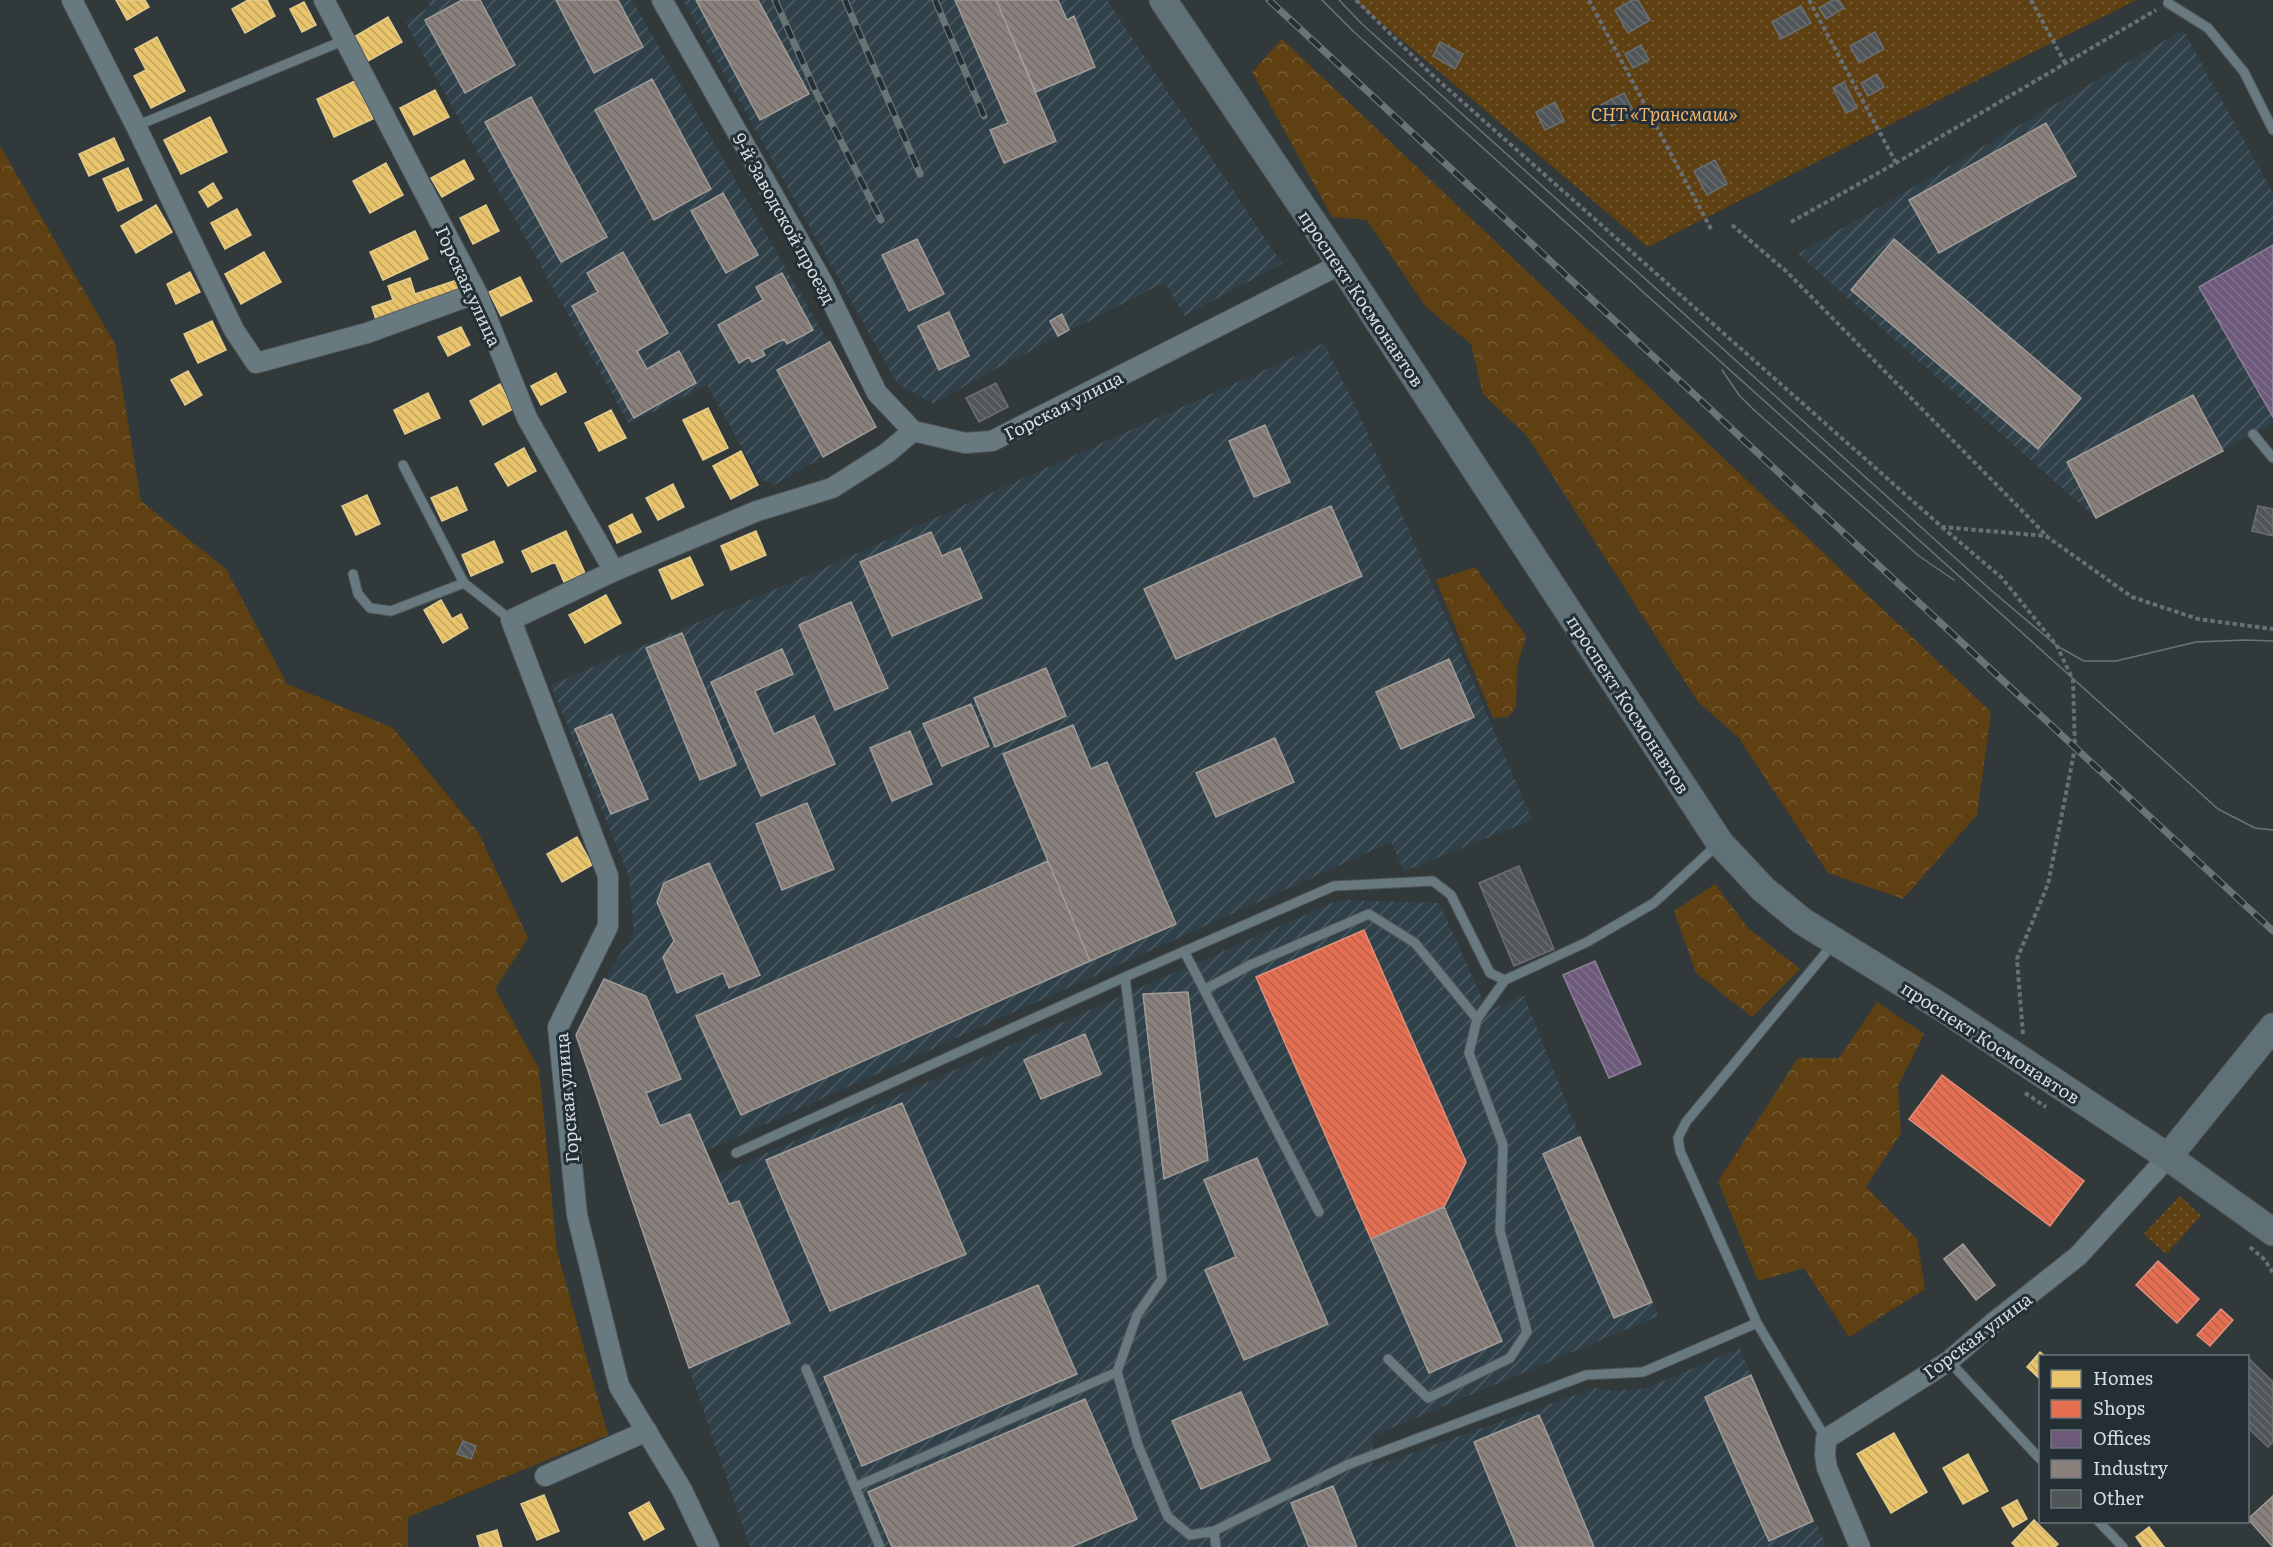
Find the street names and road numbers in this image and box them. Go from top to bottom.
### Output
street label: 9-й Заводской проезд [727,128,843,308]
street label: проспект Космонавтов [1292,204,1432,392]
street label: Горская улица [429,221,509,351]
street label: Горская улица [999,363,1127,447]
street label: проспект Космонавтов [1561,609,1697,799]
street label: проспект Космонавтов [1896,974,2086,1110]
street label: Горская улица [547,1032,585,1164]
street label: Горская улица [1917,1285,2037,1385]

